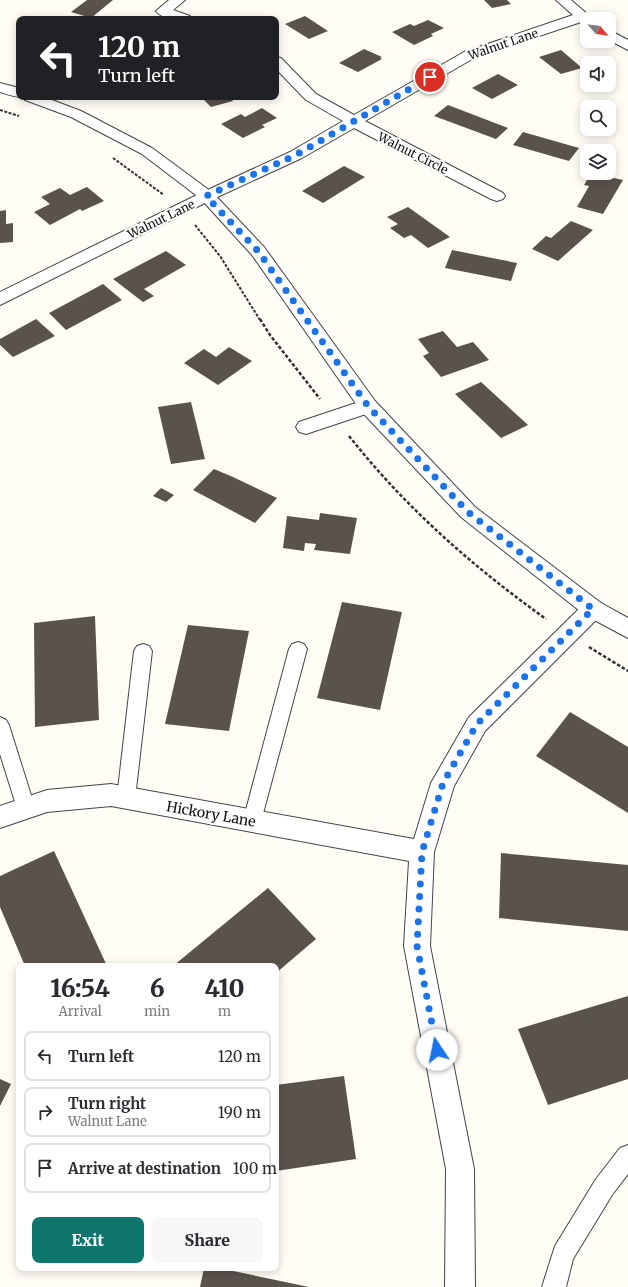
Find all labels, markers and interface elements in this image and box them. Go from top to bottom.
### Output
north arrow [580,12,616,48]
map controls [580,12,616,180]
street label: Walnut Lane [465,25,540,63]
text: 120 m [98,29,180,65]
icon: left [32,32,84,84]
button: sound [580,56,616,92]
pin [413,60,447,94]
text: Turn left [98,64,175,87]
icon: arrive [419,66,441,88]
button: search [580,100,616,136]
street label: Walnut Circle [374,128,451,177]
button: layers [580,144,616,180]
street label: Walnut Lane [124,196,197,242]
street label: Hickory Lane [165,797,257,831]
text: 16:54 [50,973,110,1004]
text: 6 [150,973,165,1004]
text: 410 [204,973,245,1004]
text: Arrival [58,1003,102,1020]
text: min [144,1003,170,1020]
text: m [218,1003,231,1020]
position arrow [416,1029,458,1071]
icon: left [34,1045,56,1067]
text: Turn left [68,1047,134,1066]
text: 120 m [218,1047,261,1066]
text: Turn right [68,1094,146,1113]
icon: right [34,1101,56,1123]
text: 190 m [218,1103,261,1122]
text: Walnut Lane [68,1113,147,1130]
icon: arrive [34,1157,56,1179]
text: Arrive at destination [68,1159,221,1178]
text: 100 m [233,1159,277,1178]
button: Exit [32,1217,144,1263]
button: Share [152,1217,263,1263]

